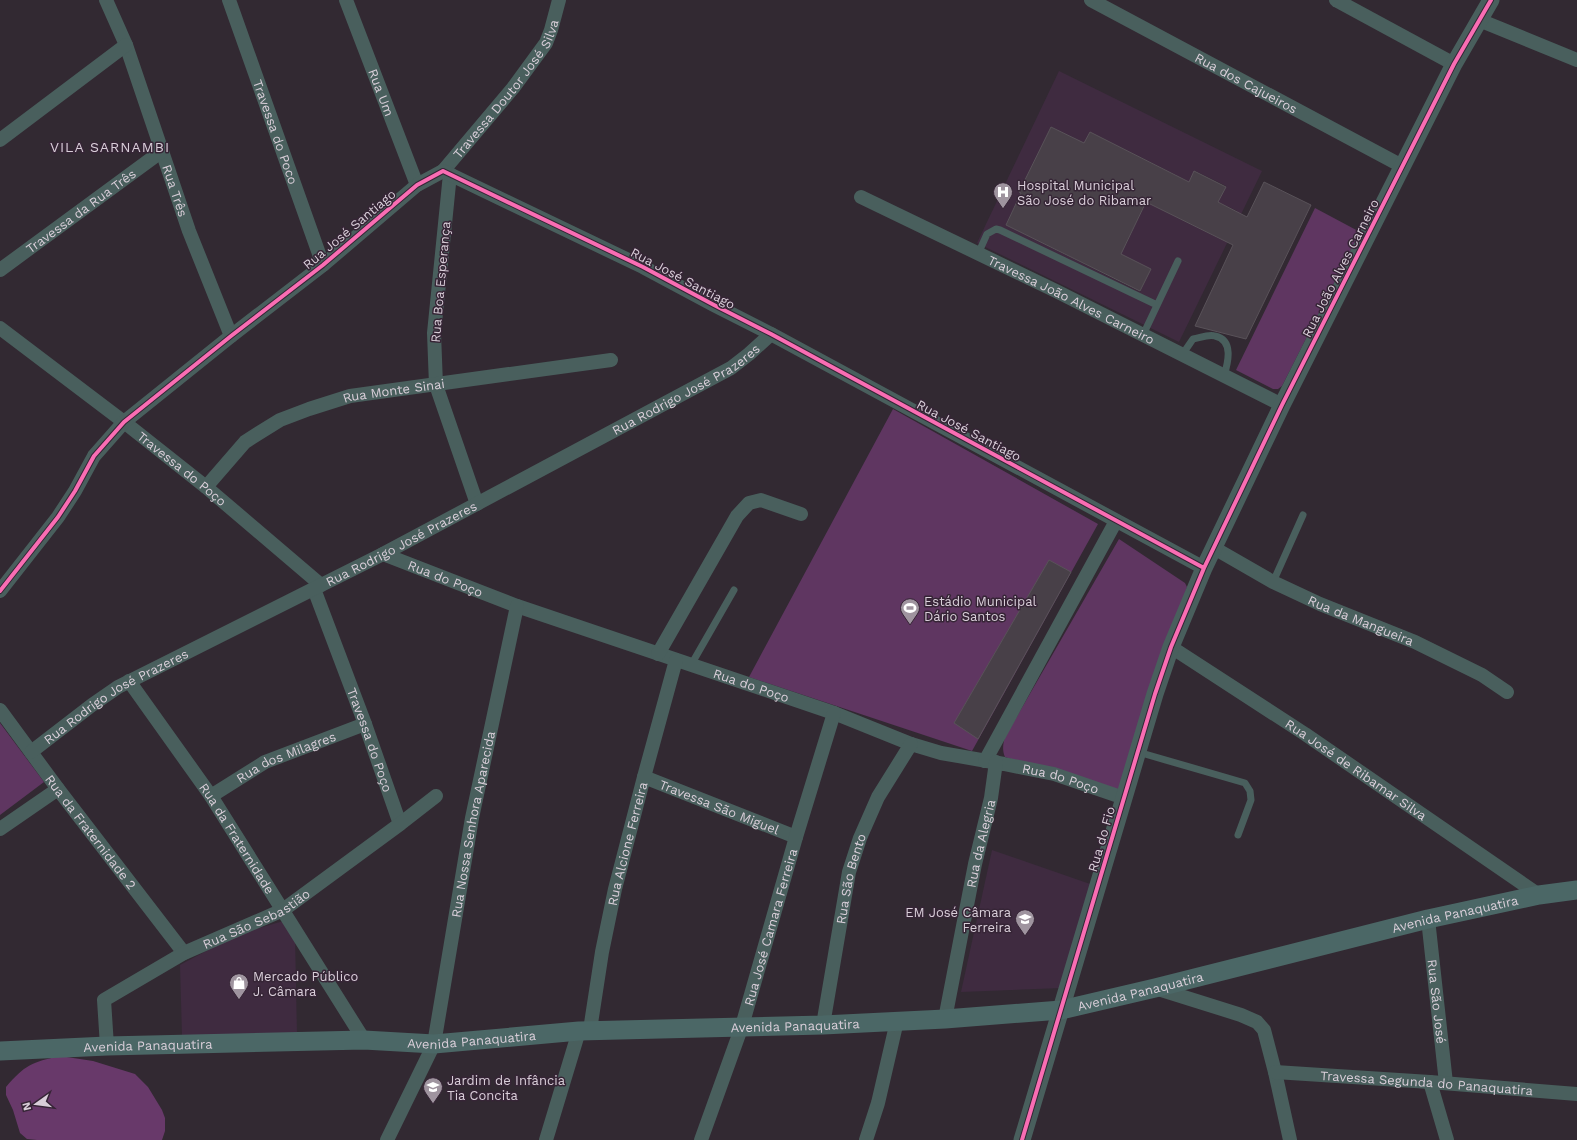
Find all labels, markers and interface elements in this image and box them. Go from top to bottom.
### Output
street label: Travessa Doutor José Silva [450,17,562,162]
street label: Rua dos Cajueiros [1192,50,1300,117]
street label: Rua Um [365,67,397,118]
street label: Travessa do Poco [250,78,301,187]
district label: VILA SARNAMBI [50,139,170,155]
street label: Rua Três [159,163,191,219]
street label: Travessa da Rua Três [23,166,139,256]
place label: Hospital Municipal São José do Ribamar [1017,178,1151,208]
hospital icon: Hospital Municipal São José do Ribamar [992,181,1014,209]
street label: Rua José Santiago [300,186,399,272]
street label: Rua João Alves Carneiro [1299,196,1382,340]
street label: Rua Boa Esperança [428,220,453,343]
street label: Rua José Santiago [628,245,738,312]
street label: Travessa João Alves Carneiro [985,252,1157,348]
street label: Rua Rodrigo José Prazeres [610,341,763,438]
street label: Rua Monte Sinai [341,376,446,406]
street label: Rua José Santiago [914,397,1024,464]
street label: Travessa do Poço [134,429,229,509]
street label: Rua Rodrigo José Prazeres [323,498,479,590]
street label: Rua do Poço [406,557,485,600]
street label: Rua da Mangueira [1305,592,1416,649]
place label: Estádio Municipal Dário Santos [924,594,1037,624]
sports icon: Estádio Municipal Dário Santos [899,597,921,625]
street label: Rua Rodrigo José Prazeres [41,646,191,747]
street label: Rua do Poço [711,666,791,705]
street label: Travessa do Poço [344,686,395,794]
street label: Rua José de Ribamar Silva [1282,716,1430,824]
street label: Rua dos Milagres [234,729,338,786]
street label: Rua Nossa Senhora Aparecida [448,729,498,919]
street label: Rua do Poço [1021,761,1101,797]
street label: Rua da Fraternidade 2 [42,772,139,892]
street label: Travessa São Miguel [657,777,781,838]
street label: Rua da Fraternidade [196,780,277,897]
street label: Rua Alcione Ferreira [605,780,651,907]
street label: Rua da Alegria [964,797,999,889]
street label: Rua do Fio [1085,804,1118,874]
street label: Rua São Bento [833,831,869,925]
street label: Rua José Camara Ferreira [741,846,801,1008]
street label: Rua São Sebastião [200,886,313,952]
street label: Avenida Panaquatira [1390,893,1520,936]
place label: EM José Câmara Ferreira [905,905,1012,935]
school or university icon: EM José Câmara Ferreira [1014,908,1036,936]
street label: Rua São José [1424,958,1449,1045]
place label: Mercado Público J. Câmara [253,969,358,999]
street label: Avenida Panaquatira [1076,969,1206,1014]
shop icon: Mercado Público J. Câmara [228,972,250,1000]
street label: Avenida Panaquatira [730,1016,861,1035]
street label: Avenida Panaquatira [407,1028,537,1052]
street label: Avenida Panaquatira [83,1037,213,1055]
street label: Travessa Segunda do Panaquatira [1320,1068,1534,1098]
place label: Jardim de Infância Tia Concita [447,1073,566,1103]
school or university icon: Jardim de Infância Tia Concita [422,1076,444,1104]
north arrow [16,1084,56,1124]
text: N [19,1101,34,1112]

